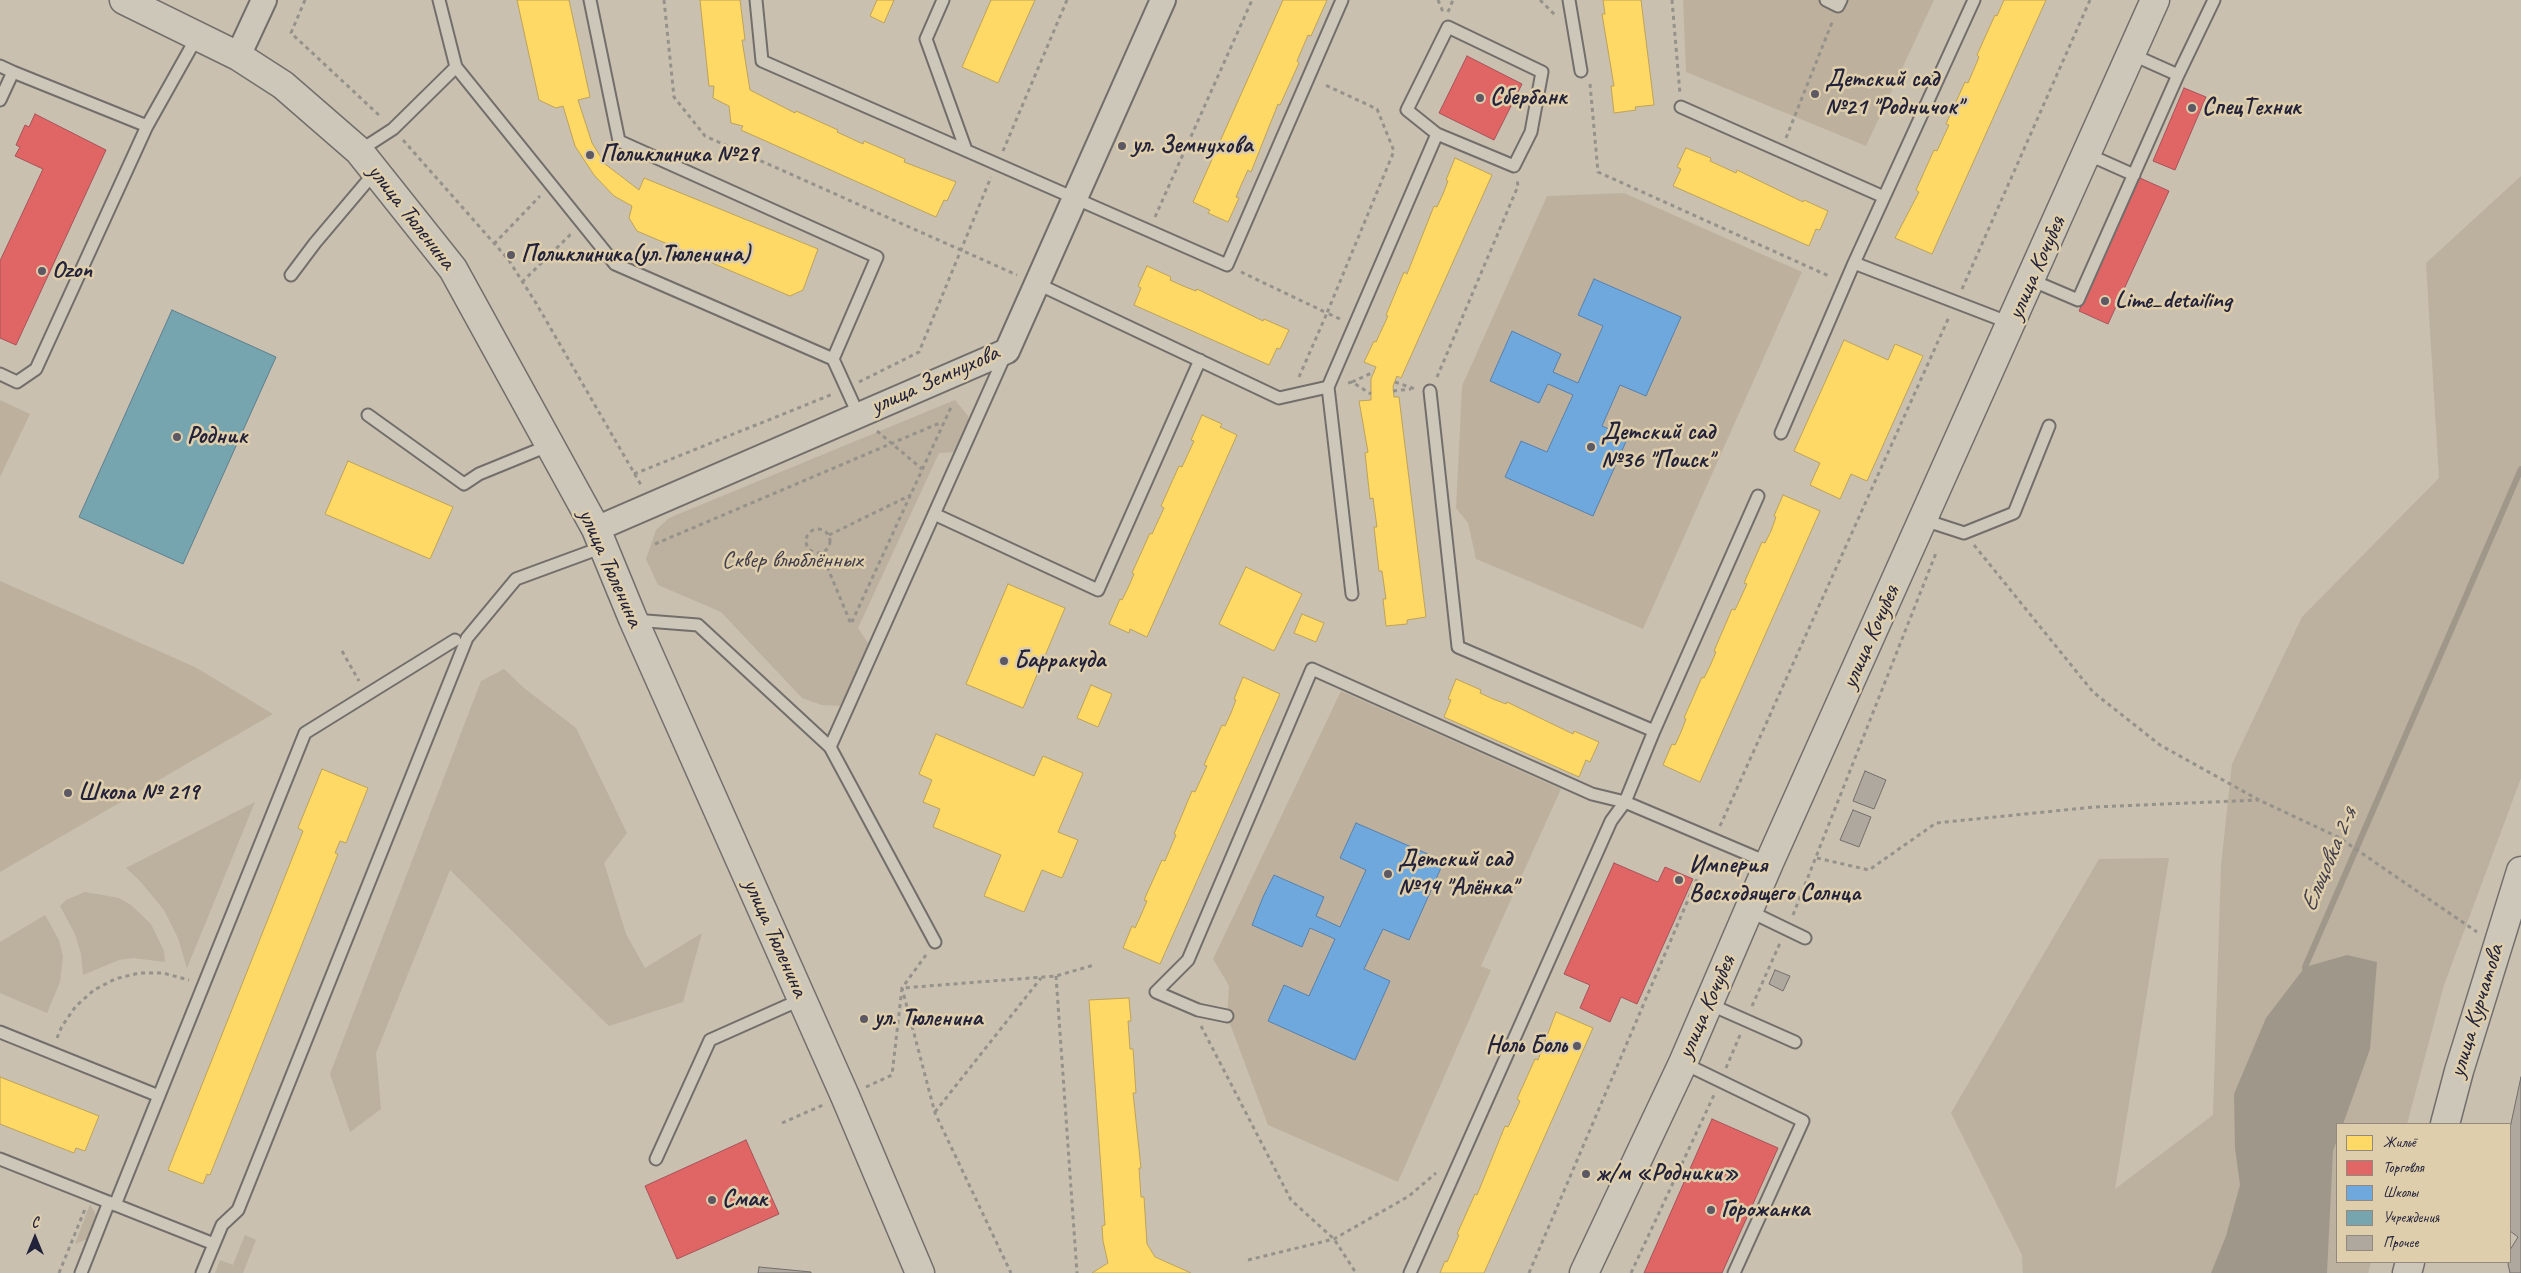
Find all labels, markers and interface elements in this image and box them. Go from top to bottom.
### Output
place label: Детский сад №21 "Родничок" [1825,66,1962,122]
place label: Сбербанк [1490,84,1567,112]
marker: Детский сад №21 "Родничок" [1809,88,1821,100]
marker: Сбербанк [1474,92,1486,104]
place label: СпецТехник [2202,94,2301,122]
marker: СпецТехник [2186,102,2198,114]
place label: ул. Земнухова [1132,132,1252,160]
marker: ул. Земнухова [1116,140,1128,152]
place label: Поликлиника №29 [600,141,758,169]
marker: Поликлиника №29 [584,149,596,161]
street label: улица Тюленина [361,158,461,276]
street label: улица Кочубея [2001,212,2073,324]
place label: Поликлиника(ул.Тюленина) [521,241,750,269]
marker: Поликлиника(ул.Тюленина) [505,249,517,261]
place label: Ozon [52,257,92,285]
marker: Ozon [36,265,48,277]
place label: Lime_detailing [2115,287,2231,315]
marker: Lime_detailing [2099,295,2111,307]
street label: улица Земнухова [866,339,1004,421]
place label: Детский сад №36 "Поиск" [1601,419,1715,475]
place label: Родник [187,423,248,451]
marker: Родник [171,431,183,443]
marker: Детский сад №36 "Поиск" [1585,441,1597,453]
street label: улица Тюленина [571,504,649,632]
park label: Сквер влюблённых [722,547,862,575]
street label: улица Кочубея [1835,581,1907,693]
place label: Барракуда [1014,647,1105,675]
marker: Барракуда [998,655,1010,667]
place label: Школа № 219 [78,779,199,807]
marker: Школа № 219 [62,787,74,799]
water label: Ельцовка 2-я [2294,804,2364,916]
place label: Детский сад №14 "Алёнка" [1398,846,1517,902]
place label: Империя Восходящего Солнца [1689,852,1861,908]
marker: Детский сад №14 "Алёнка" [1382,868,1394,880]
street label: улица Тюленина [736,874,814,1002]
marker: Империя Восходящего Солнца [1673,874,1685,886]
street label: улица Курчатова [2443,941,2511,1081]
street label: улица Кочубея [1671,951,1743,1063]
place label: ул. Тюленина [874,1005,982,1033]
marker: ул. Тюленина [858,1013,870,1025]
place label: Ноль Боль [1486,1032,1567,1060]
marker: Ноль Боль [1571,1040,1583,1052]
legend [2336,1123,2511,1263]
text: Жильё [2383,1133,2416,1152]
text: Торговля [2383,1158,2424,1177]
place label: ж/м «Родники» [1596,1160,1738,1188]
marker: ж/м «Родники» [1580,1168,1592,1180]
text: Школы [2383,1183,2418,1202]
place label: Смак [722,1186,767,1214]
marker: Смак [706,1194,718,1206]
place label: Горожанка [1721,1196,1809,1224]
marker: Горожанка [1705,1204,1717,1216]
text: Учреждения [2383,1208,2439,1227]
north arrow [10,1213,60,1263]
text: С [32,1214,38,1231]
text: Прочее [2383,1233,2418,1252]

